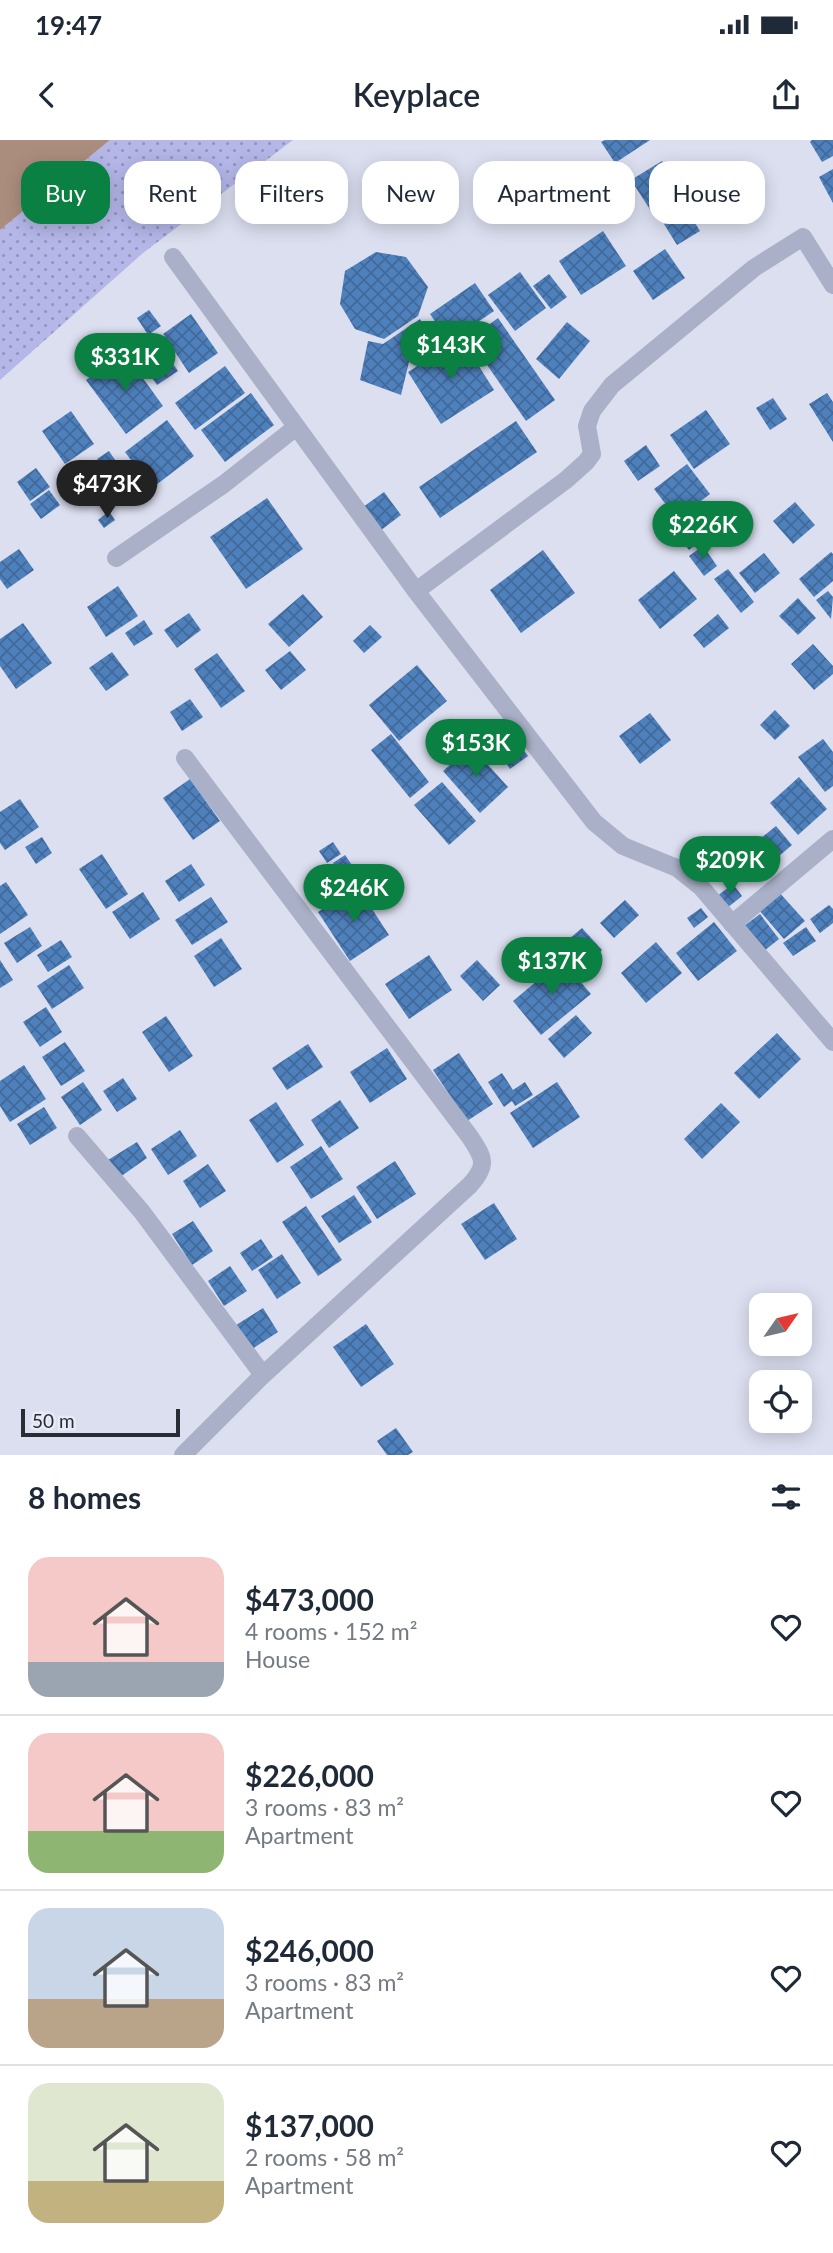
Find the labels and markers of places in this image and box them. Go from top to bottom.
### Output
pin: $143K [402,322,500,381]
pin: $331K [76,334,174,393]
pin: $473K [58,460,156,520]
pin: $226K [654,502,752,561]
pin: $153K [427,720,525,779]
pin: $209K [681,836,779,896]
pin: $246K [305,864,403,924]
pin: $137K [503,938,601,997]

